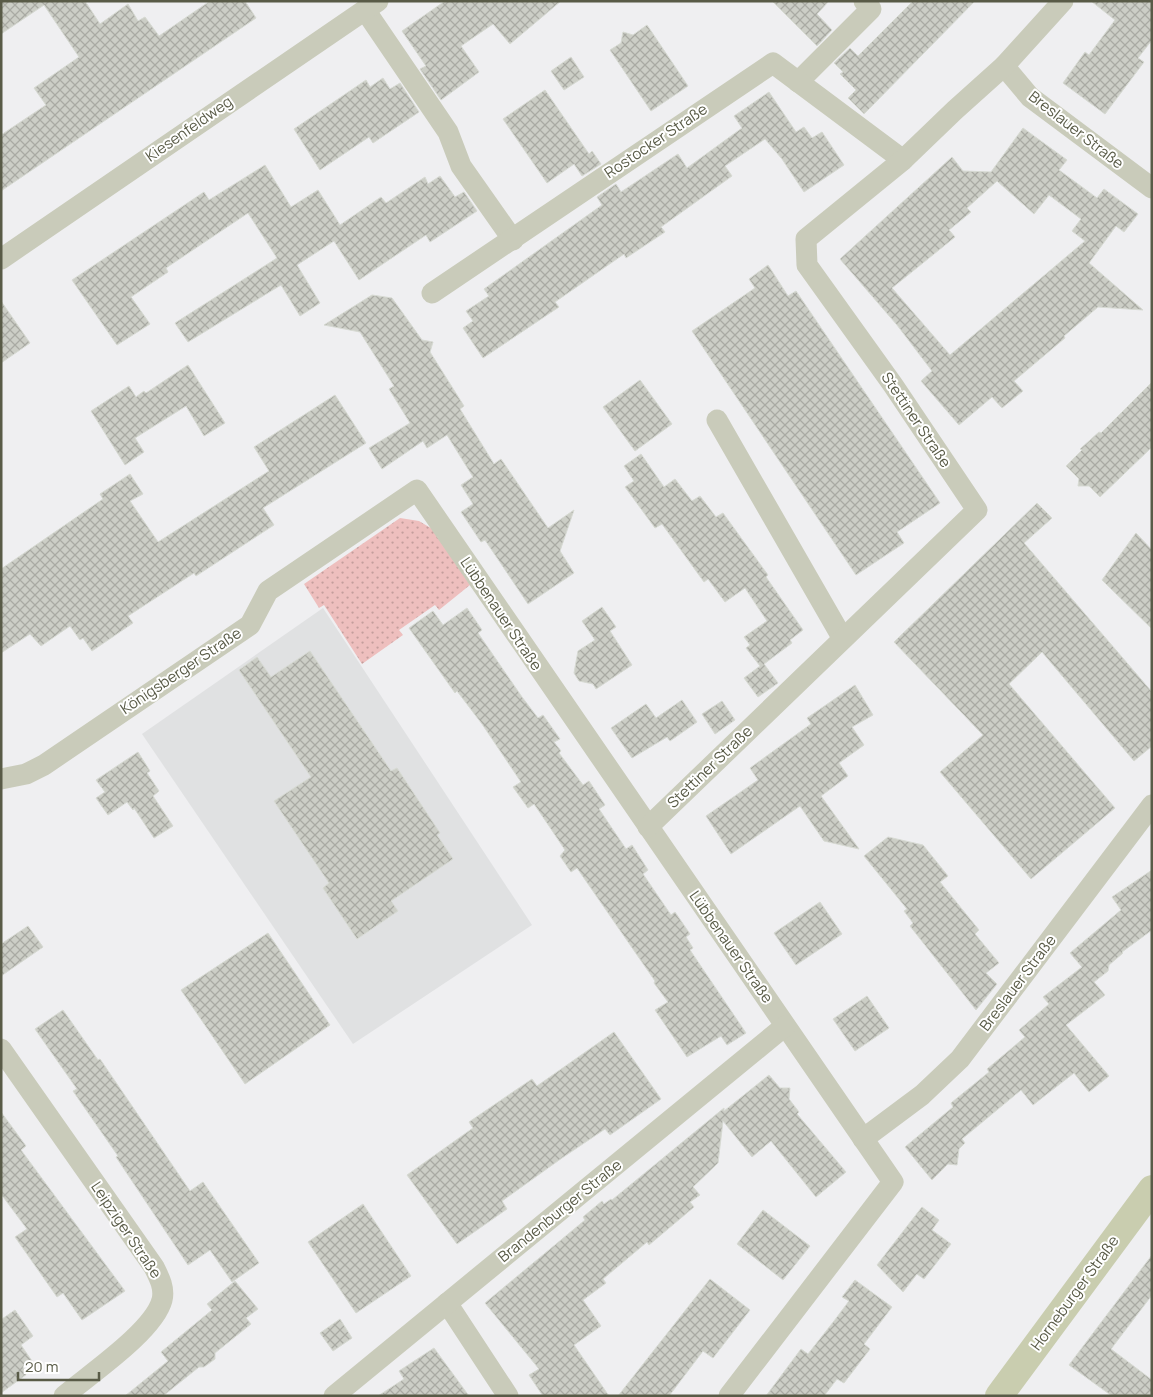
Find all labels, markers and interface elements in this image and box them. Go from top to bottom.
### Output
street label: Breslauer Straße [1024,86,1128,174]
street label: Kiesenfeldweg [141,91,236,166]
street label: Rostocker Straße [600,98,711,183]
street label: Stettiner Straße [877,368,956,472]
street label: Lübbenauer Straße [456,553,547,675]
street label: Königsberger Straße [116,622,245,719]
street label: Stettiner Straße [662,720,757,813]
street label: Lübbenauer Straße [685,886,778,1007]
street label: Breslauer Straße [974,930,1061,1035]
street label: Brandenburger Straße [494,1154,626,1267]
street label: Leipziger Straße [86,1177,167,1282]
street label: Horneburger Straße [1026,1231,1124,1355]
scale bar [18,1350,99,1382]
text: 20 m [25,1356,58,1377]

